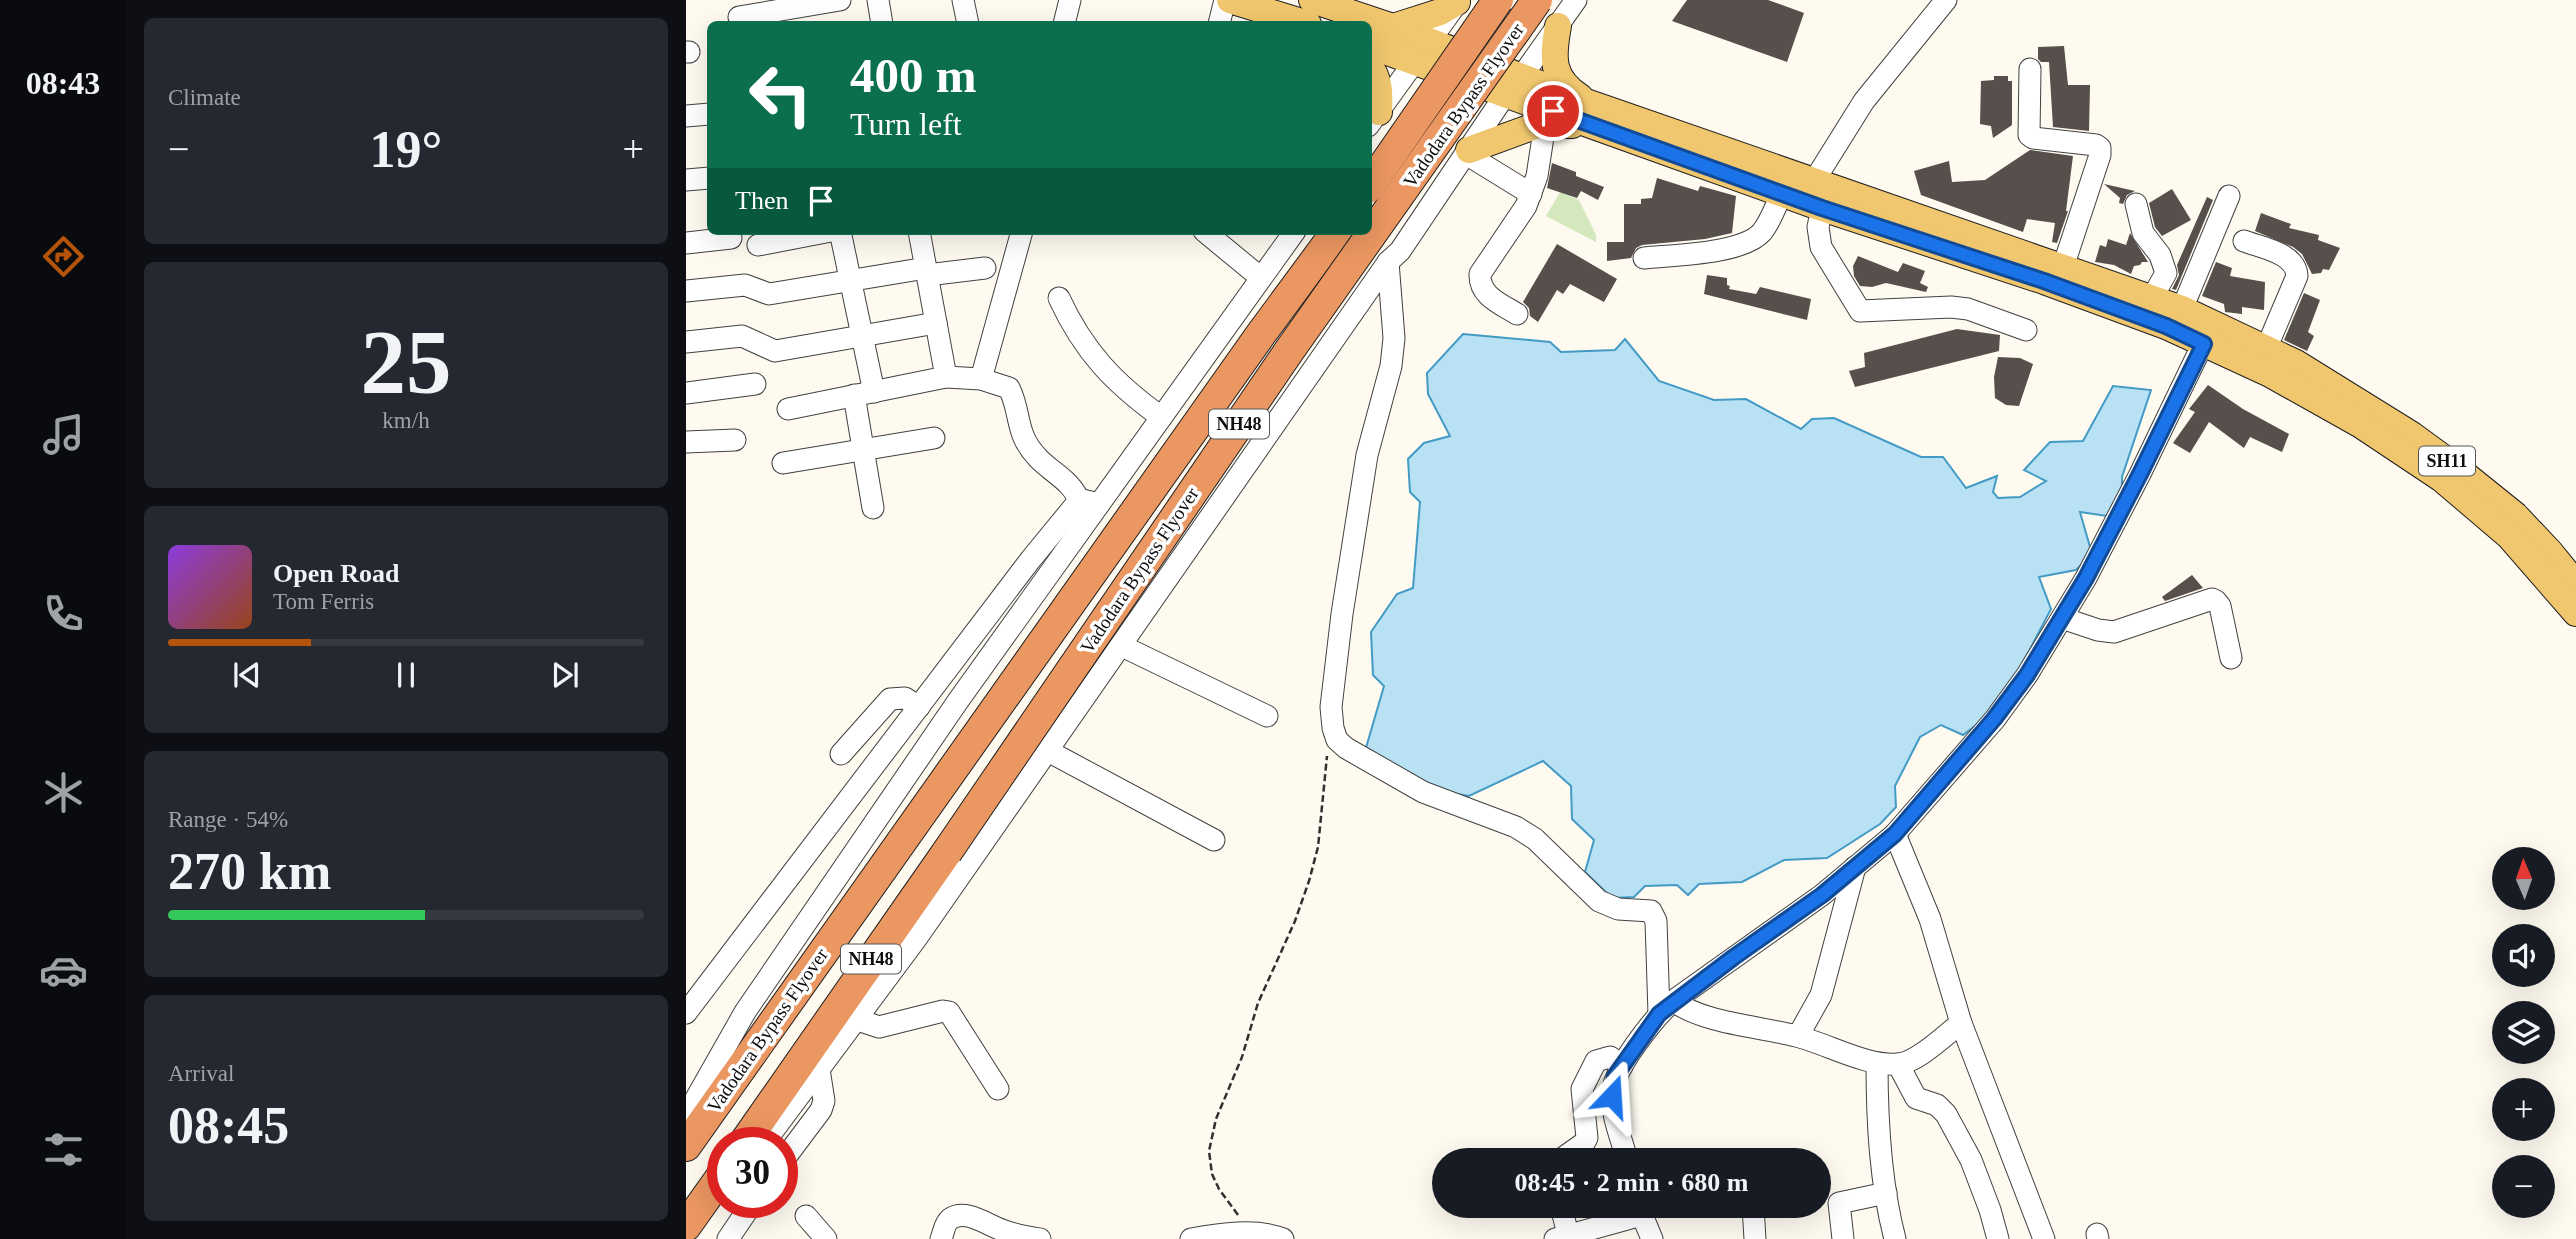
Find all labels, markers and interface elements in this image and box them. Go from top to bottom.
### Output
street label: Vadodara Bypass Flyover [1399,19,1528,191]
text: 400 m [850,48,977,103]
icon: left [735,49,826,140]
text: 08:43 [26,65,100,101]
pin [1523,81,1583,141]
text: Climate [168,85,241,110]
icon: arrive [1534,92,1572,130]
text: Turn left [850,106,962,142]
text: 19° [370,121,442,178]
text: − [168,128,189,170]
text: + [623,128,644,170]
icon: arrive [802,182,840,220]
text: Then [735,186,788,215]
icon: directions [39,232,88,281]
text: 25 [361,312,452,413]
text: km/h [382,408,430,433]
icon: music [39,410,88,459]
road number: NH48 [1209,410,1269,438]
road number: SH11 [2419,447,2475,476]
street label: Vadodara Bypass Flyover [1076,483,1203,657]
text: Open Road [273,559,399,588]
icon: phone [39,589,88,638]
text: Tom Ferris [273,589,374,614]
icon: previous [228,656,266,694]
icon: pause [387,656,425,694]
icon: next [546,656,584,694]
icon: climate [39,768,88,817]
text: Range · 54% [168,807,288,832]
text: 270 km [168,843,331,900]
north arrow [2492,847,2555,910]
map controls [2492,847,2555,1218]
button: sound [2492,924,2555,987]
street label: Vadodara Bypass Flyover [703,944,832,1116]
road number: NH48 [841,944,901,974]
icon: car [39,946,88,995]
button: layers [2492,1001,2555,1064]
position arrow [1575,1059,1649,1133]
text: Arrival [168,1061,234,1086]
button: + [2492,1078,2555,1141]
text: 08:45 [168,1097,289,1154]
icon: filters [39,1125,88,1174]
speed limit sign: 30 [707,1127,798,1218]
button: − [2492,1155,2555,1218]
text: 08:45 · 2 min · 680 m [1515,1168,1749,1197]

